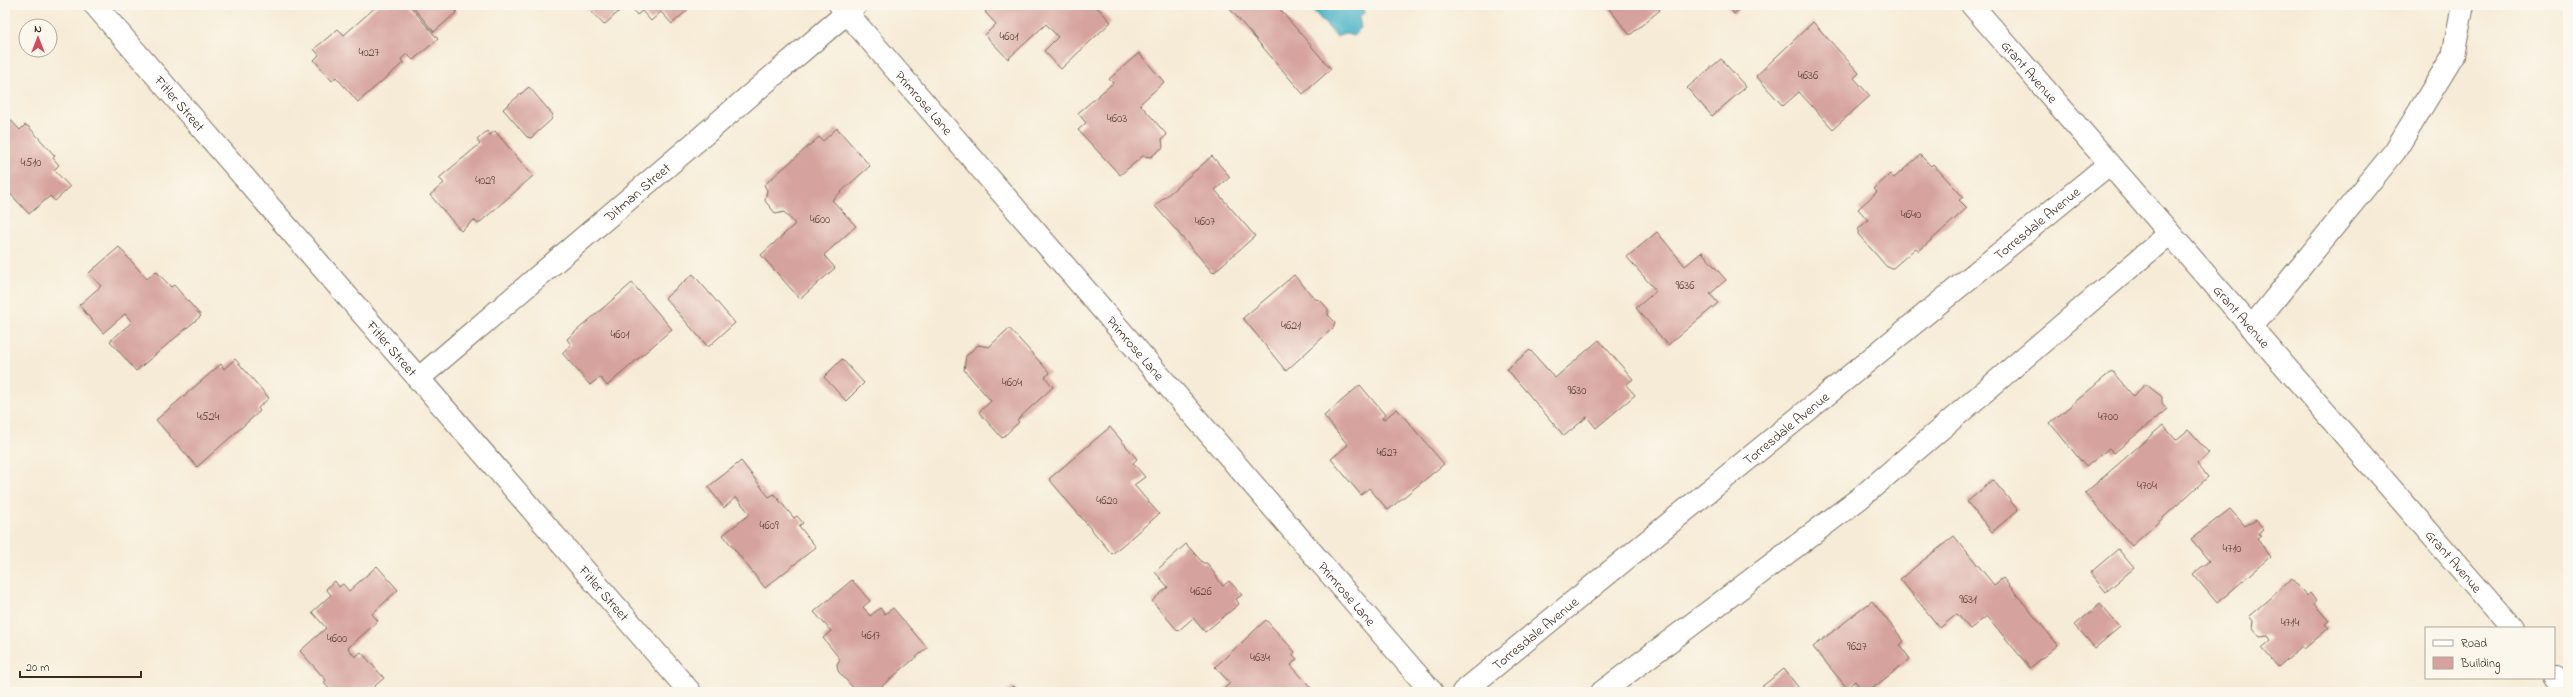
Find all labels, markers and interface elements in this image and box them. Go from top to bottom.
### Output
north arrow [18,18,58,58]
text: N [34,21,42,37]
house number: 4601 [999,28,1019,46]
street label: Grant Avenue [1995,36,2062,109]
house number: 4027 [358,44,380,62]
street label: Primrose Lane [889,67,957,141]
house number: 4636 [1798,67,1819,85]
street label: Fitler Street [148,71,209,137]
house number: 4603 [1107,110,1127,128]
house number: 4510 [21,154,41,172]
street label: Ditman Street [599,158,676,228]
house number: 4029 [475,172,495,190]
street label: Torresdale Avenue [1990,182,2086,266]
house number: 4640 [1901,206,1921,224]
house number: 4600 [810,211,830,229]
house number: 4607 [1195,213,1215,231]
house number: 9636 [1675,277,1695,295]
street label: Grant Avenue [2207,281,2275,354]
street label: Primrose Lane [1101,312,1169,387]
street label: Fitler Street [360,316,422,382]
house number: 4621 [1281,317,1301,335]
house number: 4601 [610,326,630,344]
house number: 4604 [1002,374,1022,392]
house number: 9630 [1567,382,1587,400]
street label: Torresdale Avenue [1739,387,1835,471]
house number: 4524 [197,408,219,426]
house number: 4700 [2098,408,2118,426]
house number: 4627 [1376,444,1398,462]
house number: 4704 [2137,477,2157,495]
house number: 4620 [1096,492,1118,510]
house number: 4609 [759,517,779,535]
street label: Grant Avenue [2420,526,2487,599]
house number: 4710 [2223,540,2241,558]
street label: Primrose Lane [1312,558,1380,632]
street label: Fitler Street [572,561,634,627]
house number: 4626 [1190,583,1212,601]
house number: 9631 [1959,591,1977,609]
street label: Torresdale Avenue [1488,592,1584,676]
house number: 4714 [2281,614,2299,632]
house number: 4617 [862,627,881,645]
legend [2425,627,2555,679]
house number: 4600 [327,630,347,648]
text: Road [2461,635,2487,653]
house number: 9627 [1847,638,1867,656]
house number: 4634 [1250,649,1270,667]
scale bar [20,653,141,679]
text: Building [2460,655,2500,674]
text: 20 m [26,659,49,677]

